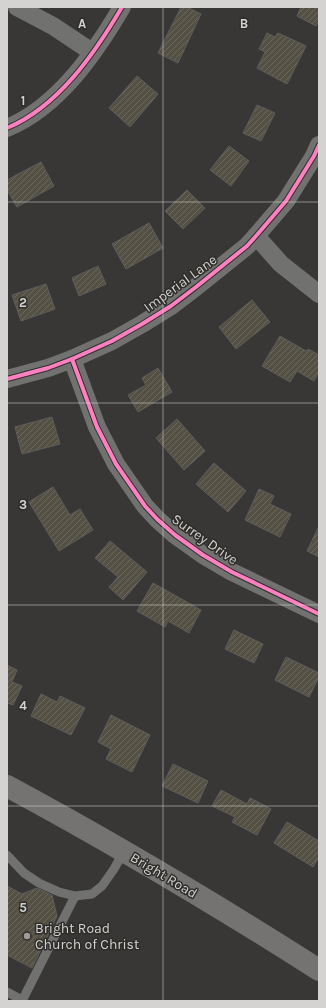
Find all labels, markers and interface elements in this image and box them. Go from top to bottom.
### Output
text: A [78,16,86,31]
text: B [240,16,248,31]
text: 1 [21,93,25,108]
street label: Imperial Lane [140,251,220,316]
text: 2 [19,295,27,310]
text: 3 [19,497,27,512]
street label: Surrey Drive [168,510,241,568]
text: 4 [19,698,27,713]
street label: Bright Road [127,849,200,902]
text: 5 [19,900,27,915]
place label: Bright Road Church of Christ [35,920,139,953]
marker: Bright Road Church of Christ [22,931,32,941]

